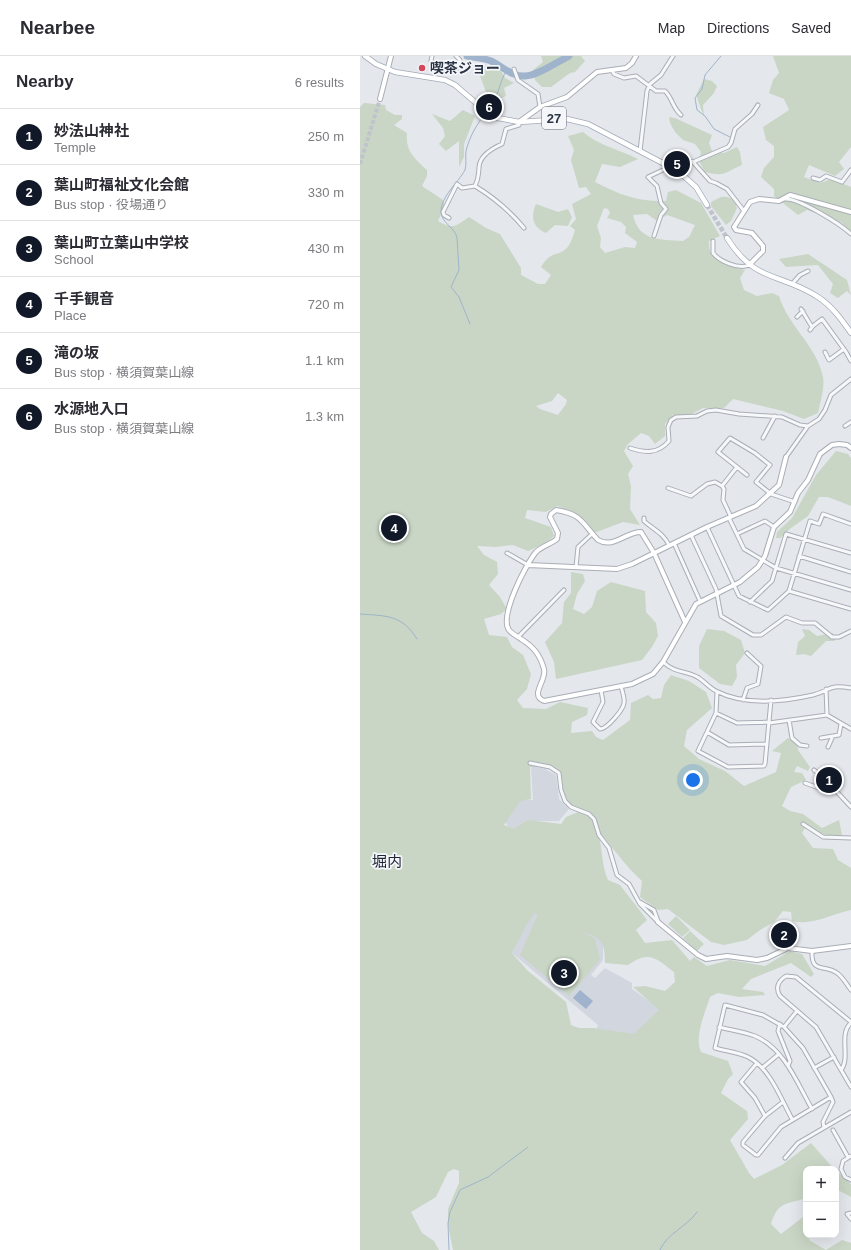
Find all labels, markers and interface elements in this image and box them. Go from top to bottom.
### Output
text: Nearbee [20,17,95,38]
text: Map [658,20,685,36]
text: Directions [707,20,769,36]
text: Saved [791,20,831,36]
place label: 喫茶ジョー [430,60,500,76]
marker: 喫茶ジョー [417,63,427,73]
text: Nearby [16,72,74,91]
text: 6 results [295,75,344,90]
pin: 6 [476,92,502,122]
road number: 27 [542,107,566,129]
text: 妙法山神社 [54,122,129,139]
text: 1 [25,129,33,144]
text: 250 m [308,129,344,144]
text: Temple [54,140,96,155]
pin: 5 [664,149,690,179]
text: 葉山町福祉文化会館 [54,176,189,193]
text: 2 [25,185,33,200]
text: 330 m [308,185,344,200]
text: Bus stop · 役場通り [54,197,168,212]
text: 葉山町立葉山中学校 [54,234,189,251]
text: 3 [25,241,33,256]
text: 430 m [308,241,344,256]
text: School [54,252,94,267]
text: 千手観音 [54,290,114,307]
text: 4 [25,297,33,312]
text: 720 m [308,297,344,312]
text: Place [54,308,87,323]
text: 滝の坂 [54,344,99,361]
text: 5 [25,353,33,368]
text: 1.1 km [305,353,344,368]
text: Bus stop · 横須賀葉山線 [54,365,194,380]
text: 水源地入口 [54,400,129,417]
text: 6 [25,409,33,424]
text: 1.3 km [305,409,344,424]
text: Bus stop · 横須賀葉山線 [54,421,194,436]
pin: 4 [381,513,407,543]
pin: 1 [816,765,842,795]
your location [683,770,703,790]
district label: 堀内 [372,853,402,870]
pin: 2 [771,920,797,950]
pin: 3 [551,958,577,988]
map controls [803,1166,839,1238]
button: + [803,1166,839,1202]
button: − [803,1202,839,1238]

